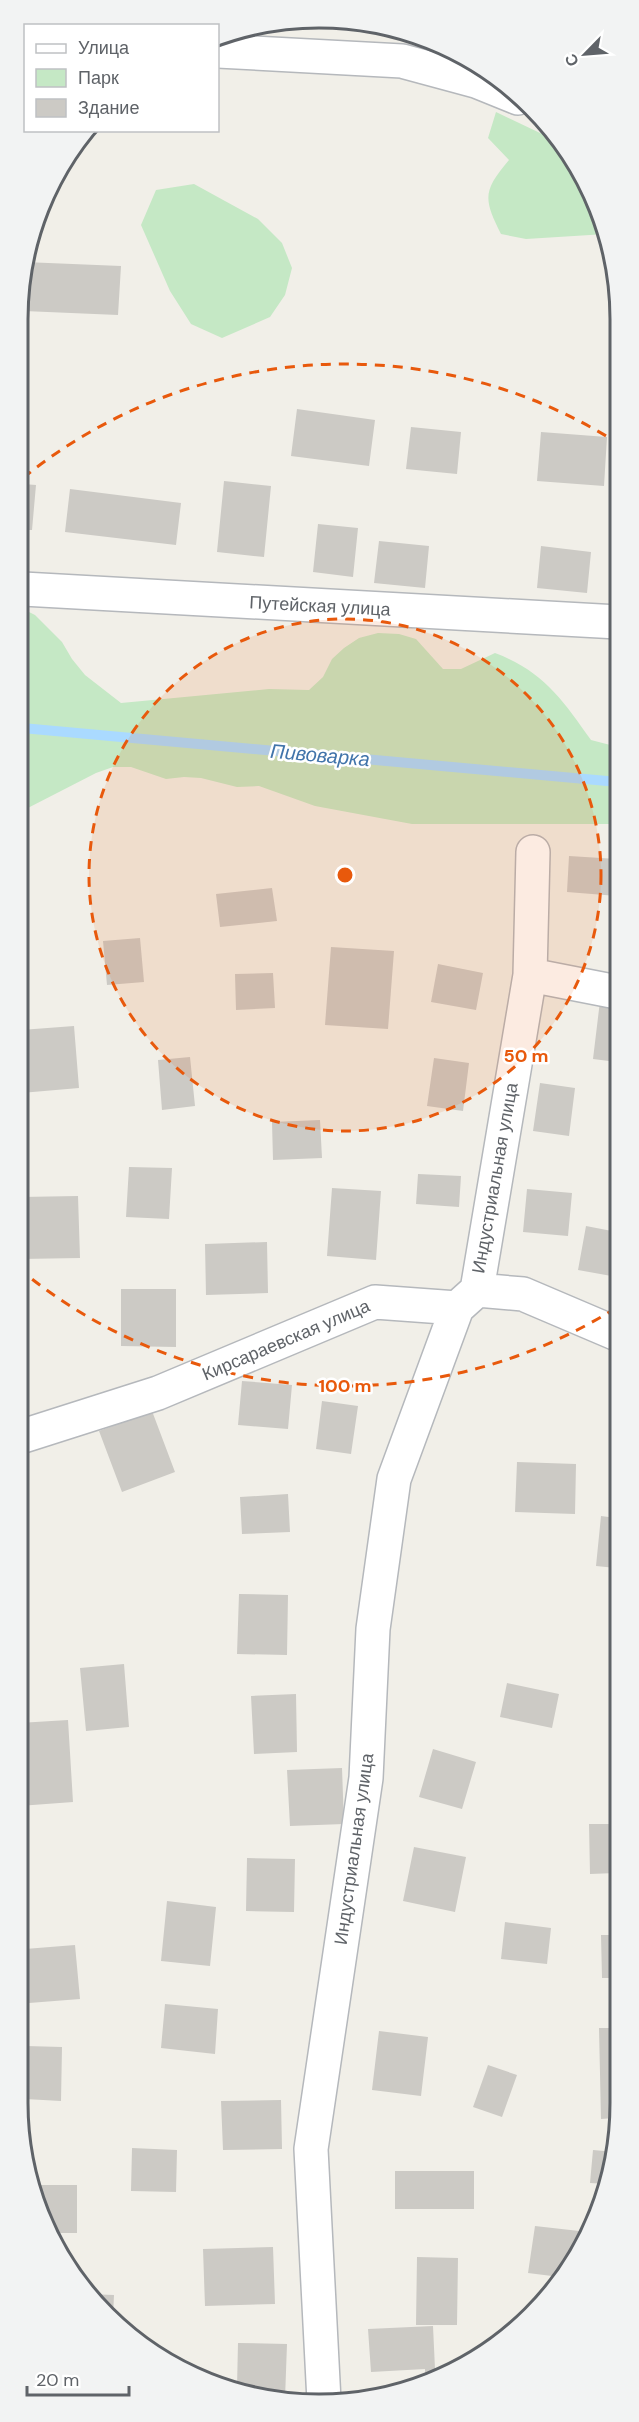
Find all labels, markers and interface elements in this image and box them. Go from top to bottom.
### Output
legend [24,24,219,132]
north arrow [555,24,615,84]
text: Улица [78,36,130,60]
text: С [560,50,584,70]
text: Парк [78,66,119,90]
text: Здание [78,96,139,120]
street label: Путейская улица [249,590,392,622]
water label: Пивоварка [269,738,371,772]
centre of rings [335,865,355,885]
text: 50 m [503,1044,549,1068]
street label: Индустриальная улица [466,1080,524,1275]
street label: Кирсараевская улица [198,1293,375,1386]
text: 100 m [318,1374,372,1398]
street label: Индустриальная улица [329,1751,379,1946]
scale bar [27,2359,129,2397]
text: 20 m [36,2368,79,2392]

